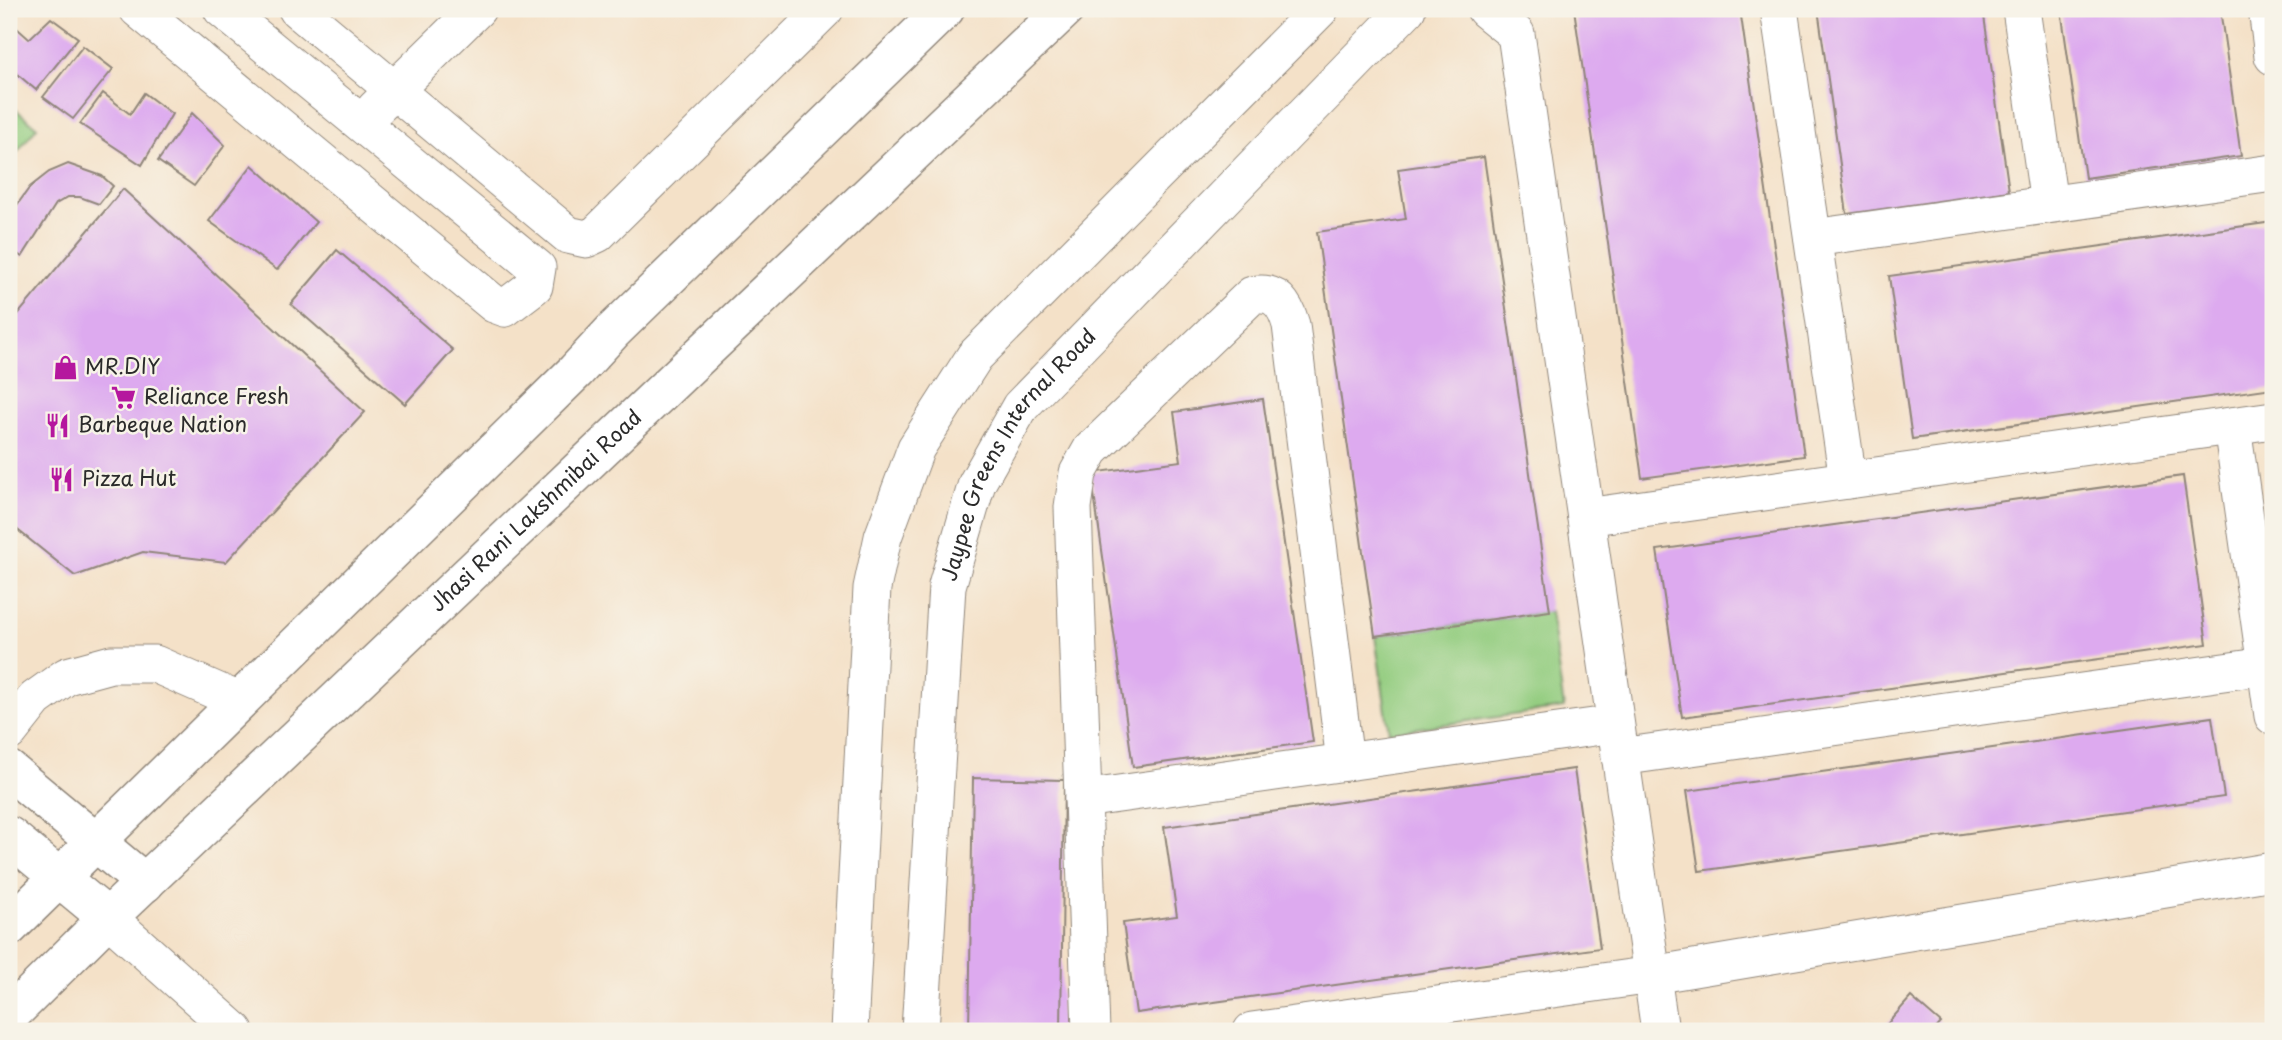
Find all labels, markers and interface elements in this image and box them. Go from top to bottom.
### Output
street label: Jaypee Greens Internal Road [931,320,1102,584]
place label: MR.DIY [85,349,160,381]
shop icon: MR.DIY [51,353,79,381]
place label: Reliance Fresh [144,379,289,411]
supermarket icon: Reliance Fresh [110,383,138,411]
street label: Jhasi Rani Lakshmibai Road [422,401,648,618]
place label: Barbeque Nation [78,407,247,439]
restaurant icon: Barbeque Nation [44,411,72,439]
place label: Pizza Hut [82,461,176,493]
restaurant icon: Pizza Hut [48,465,76,493]

